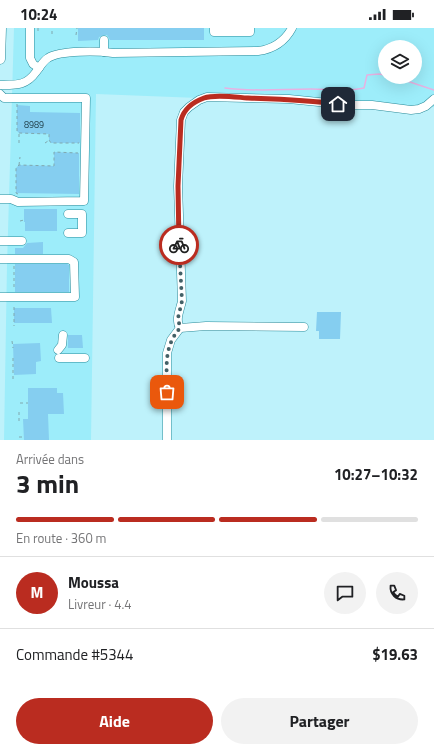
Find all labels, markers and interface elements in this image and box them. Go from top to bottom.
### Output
text: 10:24 [20,3,57,26]
map controls [378,40,422,84]
button: layers [378,40,422,84]
pin [321,87,355,121]
icon: home [327,93,349,115]
house number: 8989 [24,118,44,131]
courier [159,225,199,265]
icon: bike [168,234,190,256]
pin [150,375,184,409]
icon: bag [156,381,178,403]
text: Arrivée dans [16,449,84,469]
text: 10:27–10:32 [334,463,418,486]
text: 3 min [16,464,79,503]
text: En route · 360 m [16,528,106,548]
text: Moussa [68,571,119,594]
button: chat [324,572,366,614]
button: phone [376,572,418,614]
text: M [31,581,43,604]
text: Livreur · 4.4 [68,594,132,614]
text: Commande #5344 [16,643,133,666]
text: $19.63 [372,643,418,666]
button: Aide [16,698,213,744]
button: Partager [221,698,418,744]

